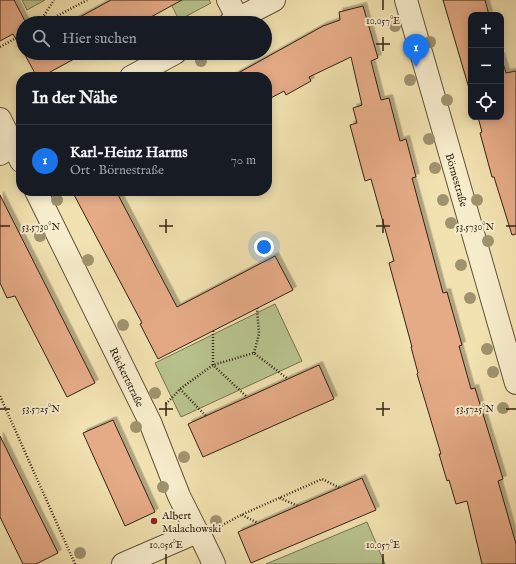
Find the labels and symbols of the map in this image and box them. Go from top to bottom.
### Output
text: 10.057°E [366,15,400,28]
pin: 1 [403,34,429,67]
street label: Börnestraße [442,152,470,209]
text: 53.5730°N [22,221,60,234]
text: 53.5730°N [456,221,494,234]
your location [254,237,274,257]
street label: Rückertstraße [106,345,147,410]
text: 53.5725°N [22,403,60,416]
text: 53.5725°N [456,403,494,416]
place label: Albert Malachowski [161,509,221,536]
marker: Albert Malachowski [149,516,159,526]
text: 10.056°E [149,539,183,552]
text: 10.057°E [366,539,400,552]

